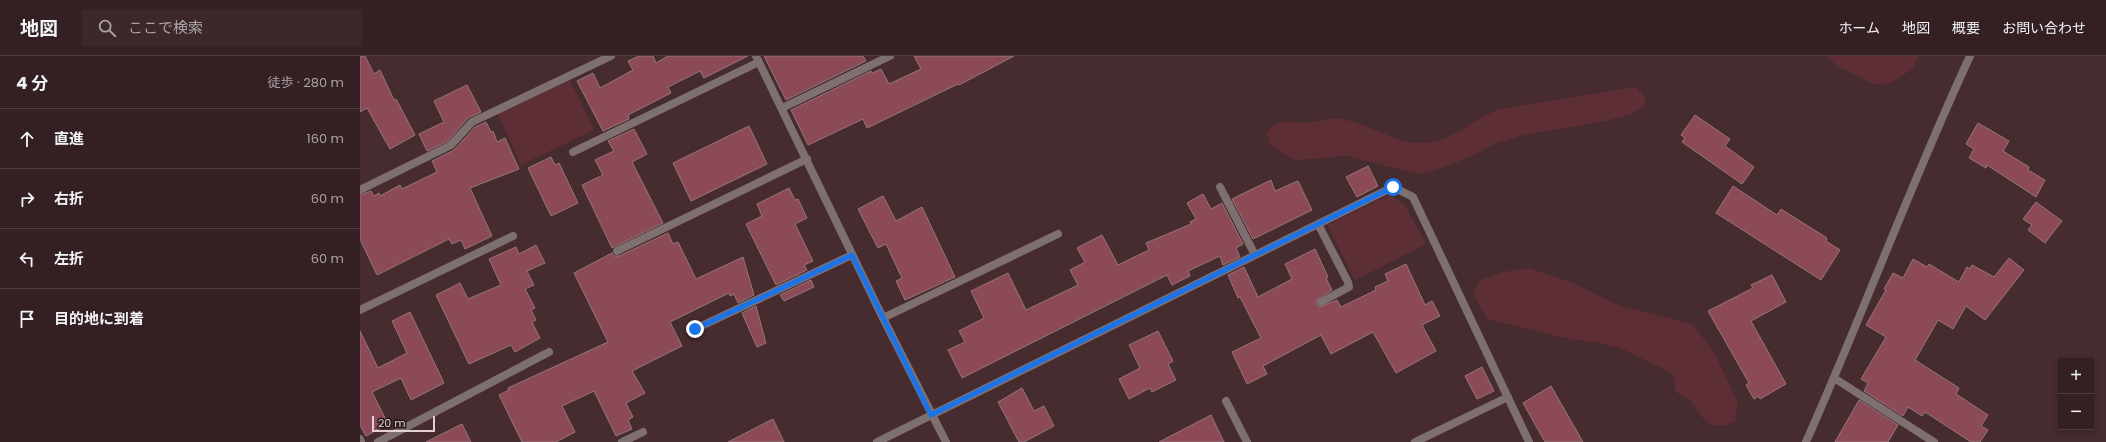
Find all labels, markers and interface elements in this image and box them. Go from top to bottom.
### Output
search box [82,10,362,46]
text: 地図 [20,15,58,42]
icon: search [96,17,118,39]
text: ここで検索 [128,17,203,38]
text: ホーム [1838,18,1880,38]
text: 地図 [1902,18,1930,38]
text: 概要 [1952,18,1980,38]
text: お問い合わせ [2002,18,2086,38]
text: 4 分 [16,71,48,95]
text: 徒歩 · 280 m [268,73,344,92]
icon: ahead [16,128,38,150]
text: 直進 [54,128,84,149]
text: 160 m [307,129,344,148]
route start [1384,178,1402,196]
icon: right [16,188,38,210]
text: 右折 [54,188,84,209]
text: 60 m [311,189,344,208]
icon: left [16,248,38,270]
text: 左折 [54,248,84,269]
text: 60 m [311,249,344,268]
icon: arrive [16,308,38,330]
text: 目的地に到着 [54,308,144,329]
route end [686,320,704,338]
map controls [2058,358,2094,430]
button: + [2058,358,2094,394]
button: − [2058,394,2094,430]
scale bar [372,414,435,433]
text: 20 m [378,415,406,431]

